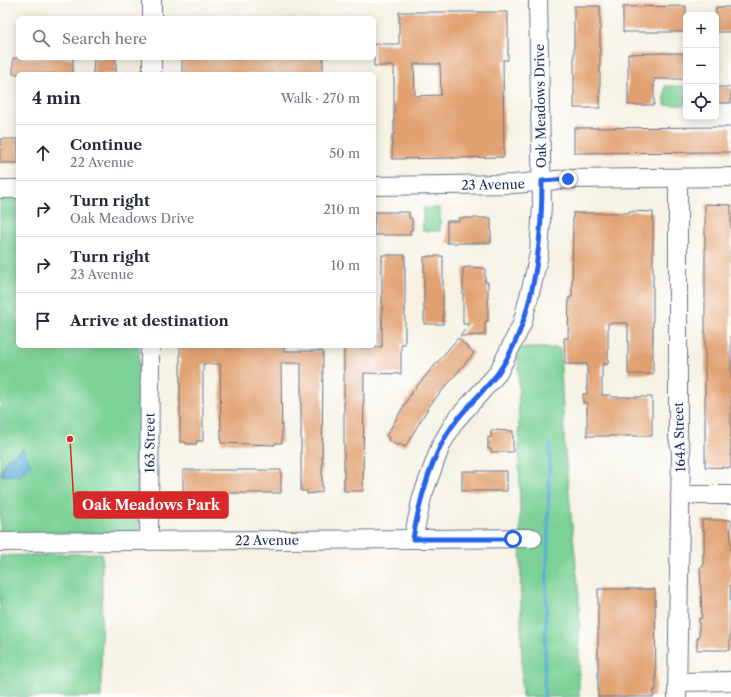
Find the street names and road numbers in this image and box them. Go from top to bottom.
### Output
street label: Oak Meadows Drive [531,44,549,168]
street label: 23 Avenue [461,175,526,193]
street label: 164A Street [670,401,688,472]
street label: 163 Street [141,412,158,473]
street label: 22 Avenue [235,532,299,548]

